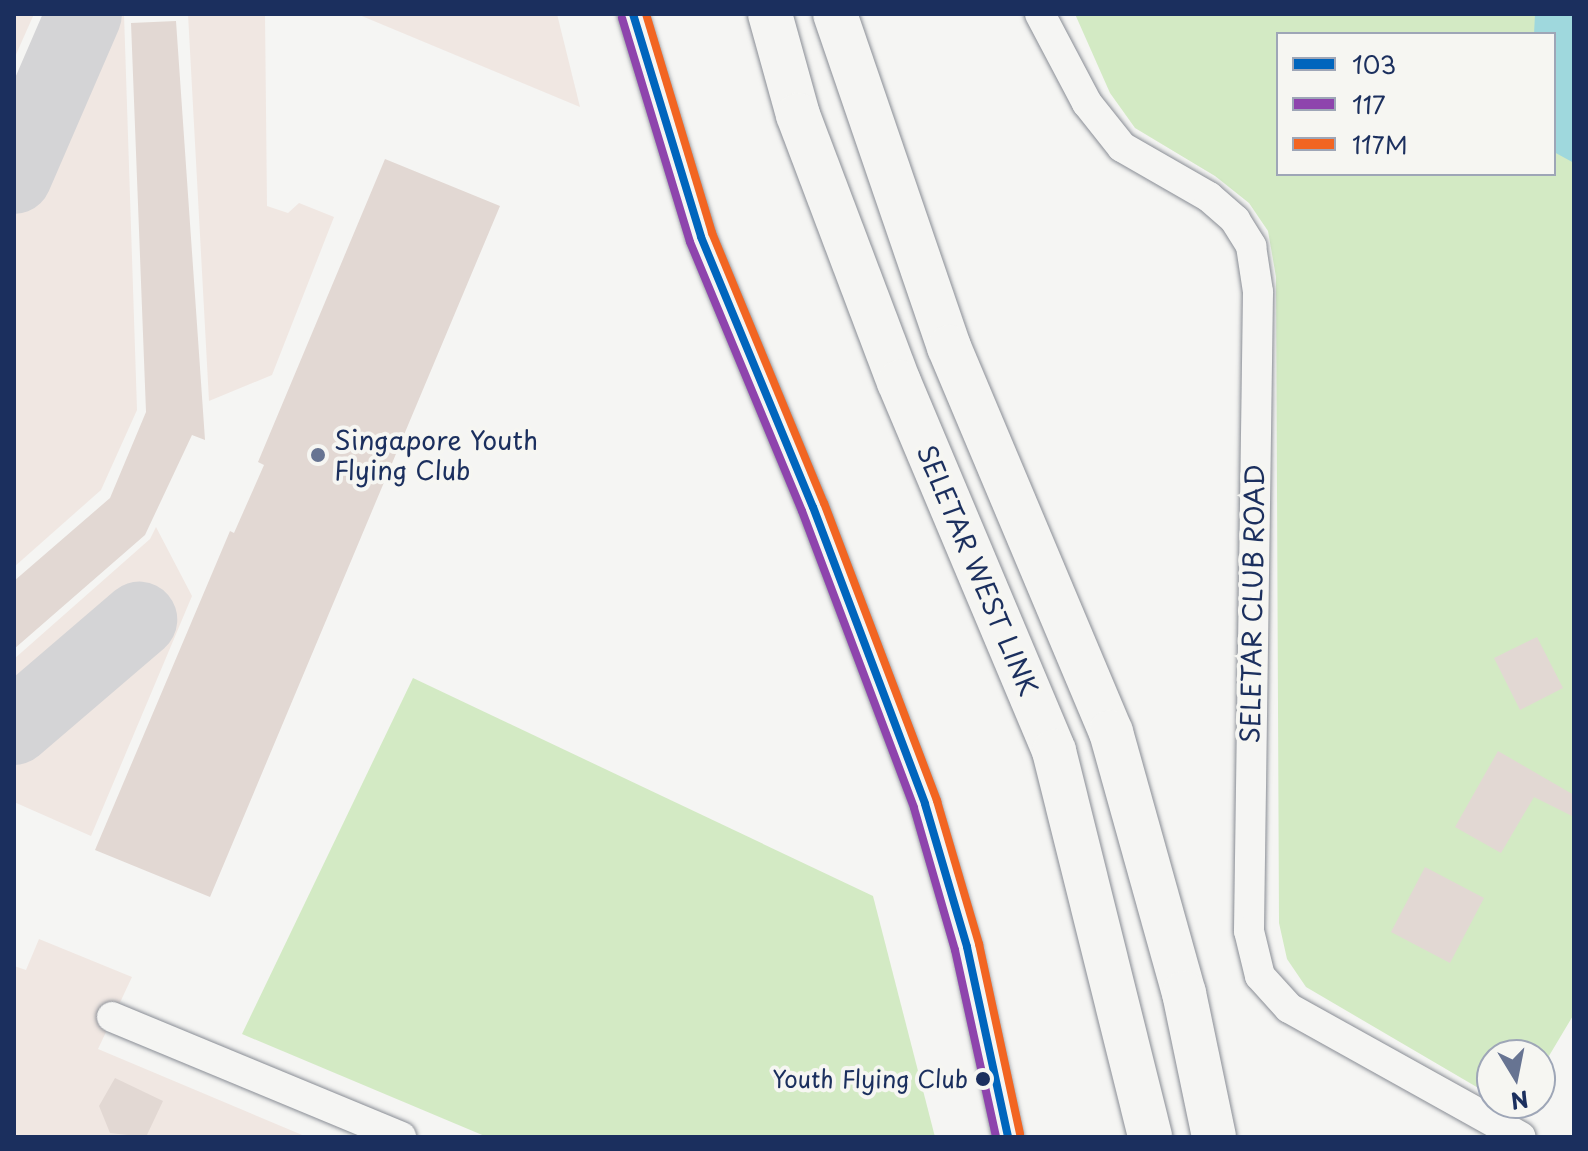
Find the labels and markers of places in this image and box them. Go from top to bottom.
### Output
place label: Singapore Youth Flying Club [334,424,538,486]
marker: Singapore Youth Flying Club [309,446,327,464]
place label: Youth Flying Club [770,1065,968,1093]
marker: Youth Flying Club [975,1071,991,1087]

